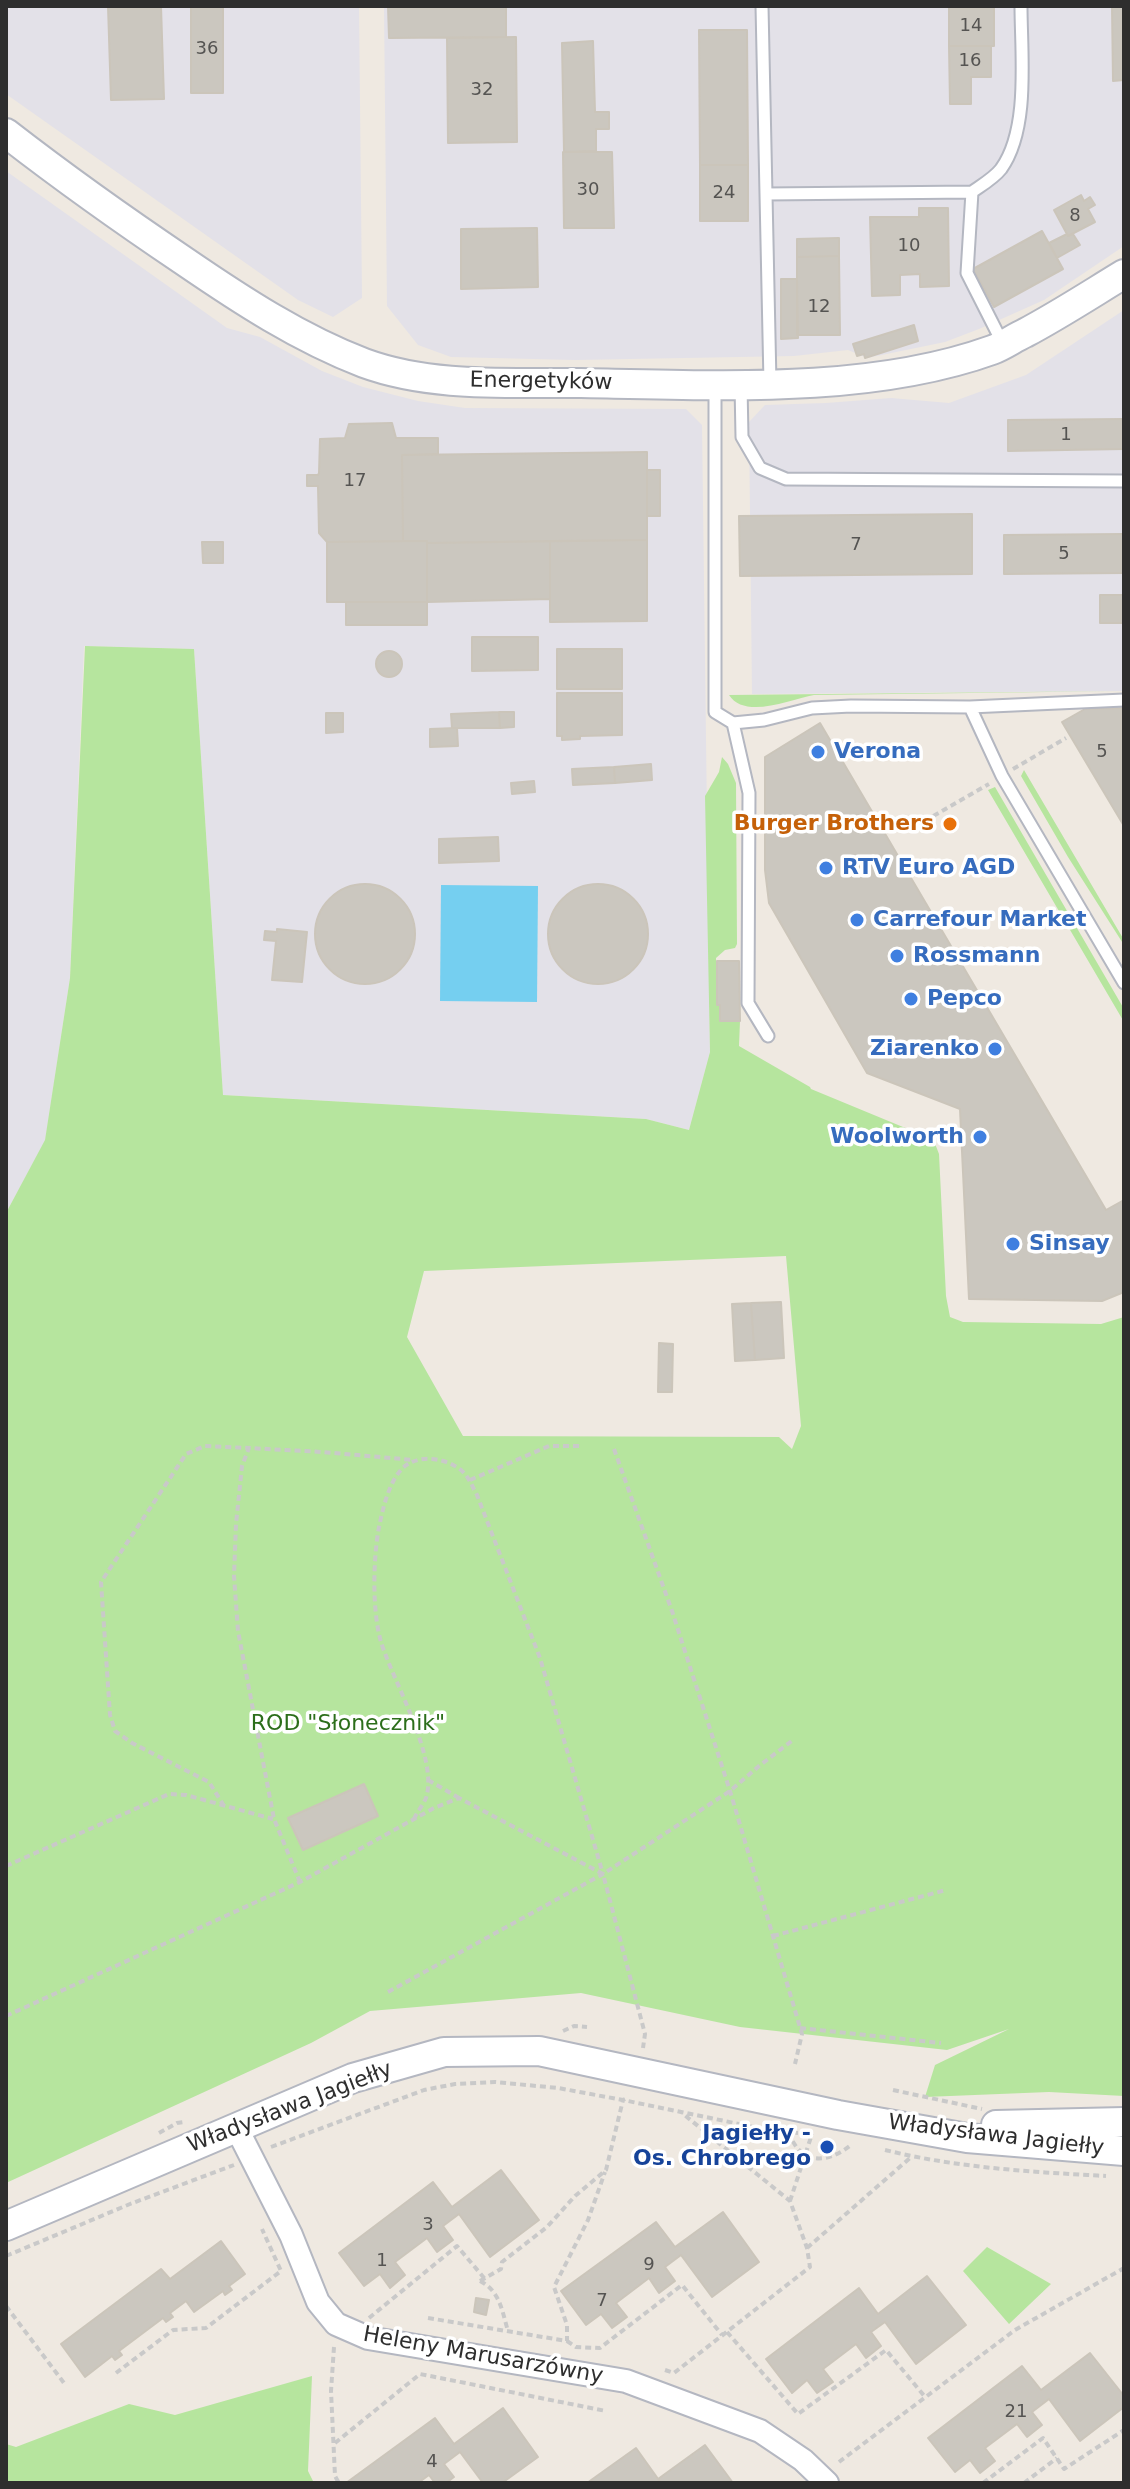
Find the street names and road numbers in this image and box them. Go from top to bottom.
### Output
street label: Energetyków [469,368,613,396]
street label: Władysława Jagiełły [184,2057,396,2159]
street label: Władysława Jagiełły [887,2110,1105,2162]
street label: Heleny Marusarzówny [361,2322,605,2390]

